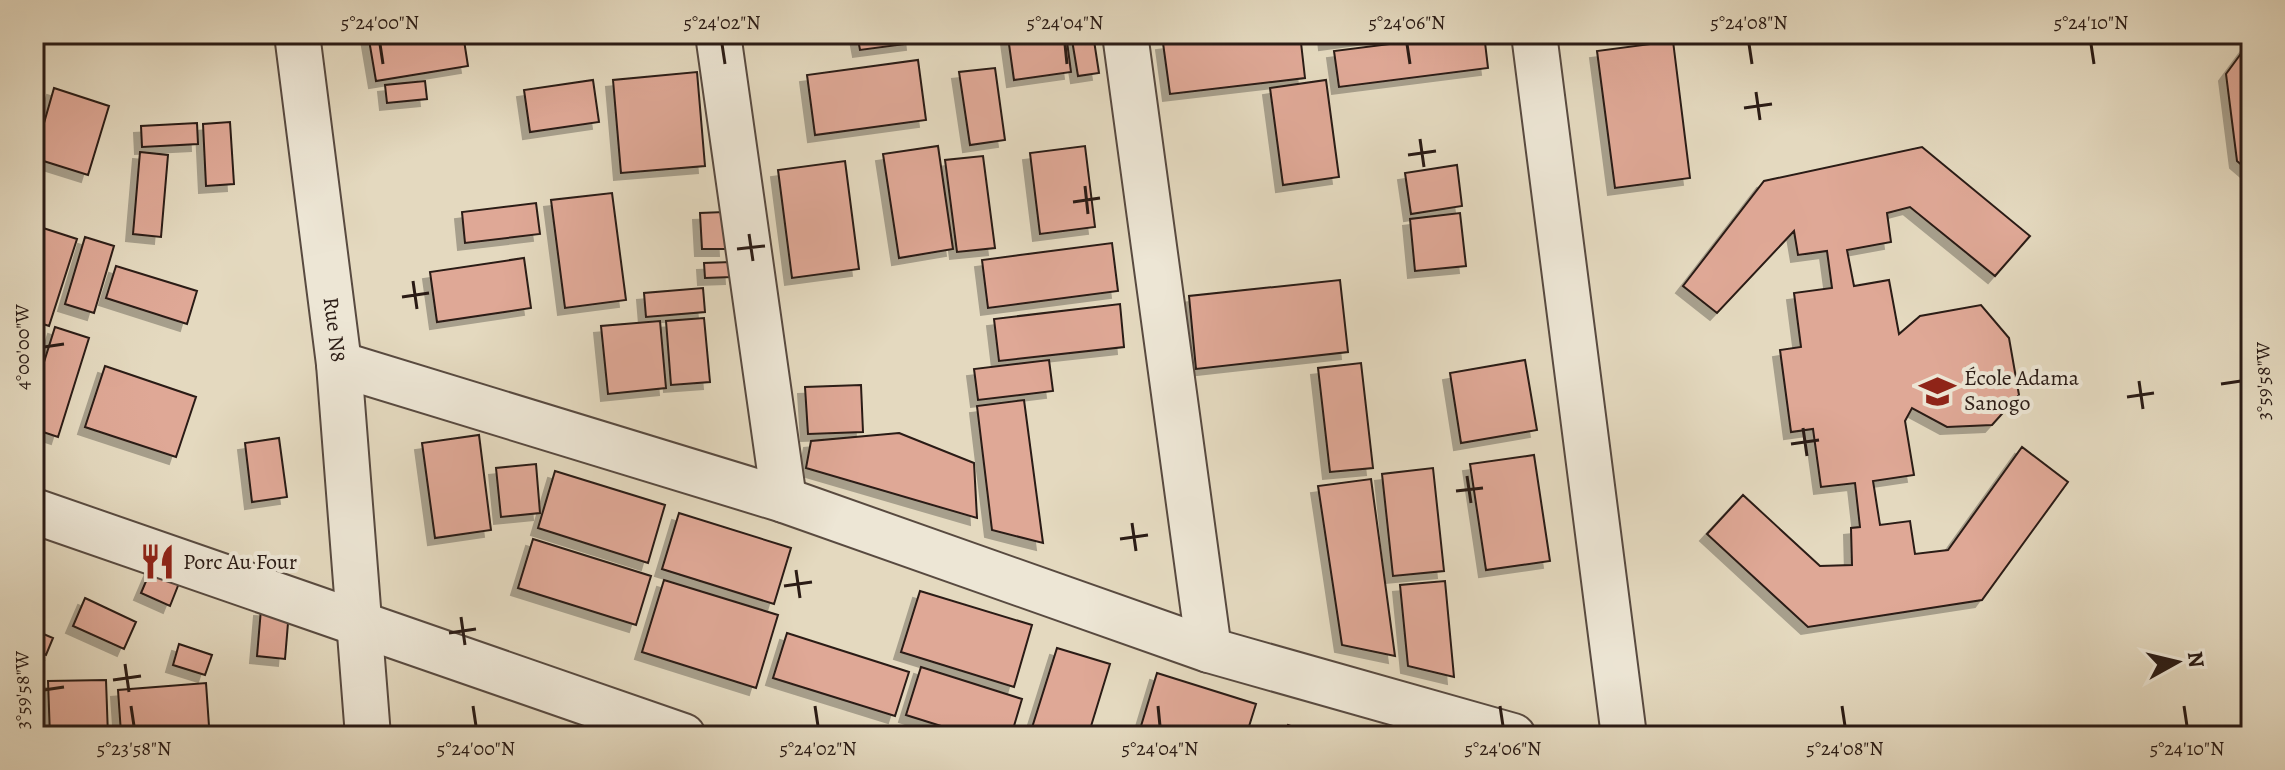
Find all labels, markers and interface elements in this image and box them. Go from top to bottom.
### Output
text: 5°24'00"N [341,9,419,36]
text: 5°24'02"N [683,9,761,36]
text: 5°24'04"N [1027,9,1103,36]
text: 5°24'06"N [1369,9,1445,36]
text: 5°24'08"N [1710,9,1788,36]
text: 5°24'10"N [2054,9,2128,36]
street label: Rue N8 [316,295,354,364]
text: 4°00'00"W [9,304,36,390]
text: 3°59'58"W [2250,341,2277,420]
place label: École Adama Sanogo [1964,363,2080,418]
school or university icon: École Adama Sanogo [1919,372,1957,410]
restaurant icon: Porc Au Four [138,543,176,581]
place label: Porc Au Four [183,547,297,577]
north arrow [2137,622,2217,702]
text: N [2180,649,2212,669]
text: 3°59'58"W [9,650,36,729]
text: 5°23'58"N [97,735,171,762]
text: 5°24'00"N [437,735,515,762]
text: 5°24'02"N [779,735,857,762]
text: 5°24'04"N [1122,735,1198,762]
text: 5°24'06"N [1465,735,1541,762]
text: 5°24'08"N [1806,735,1884,762]
text: 5°24'10"N [2150,735,2224,762]

